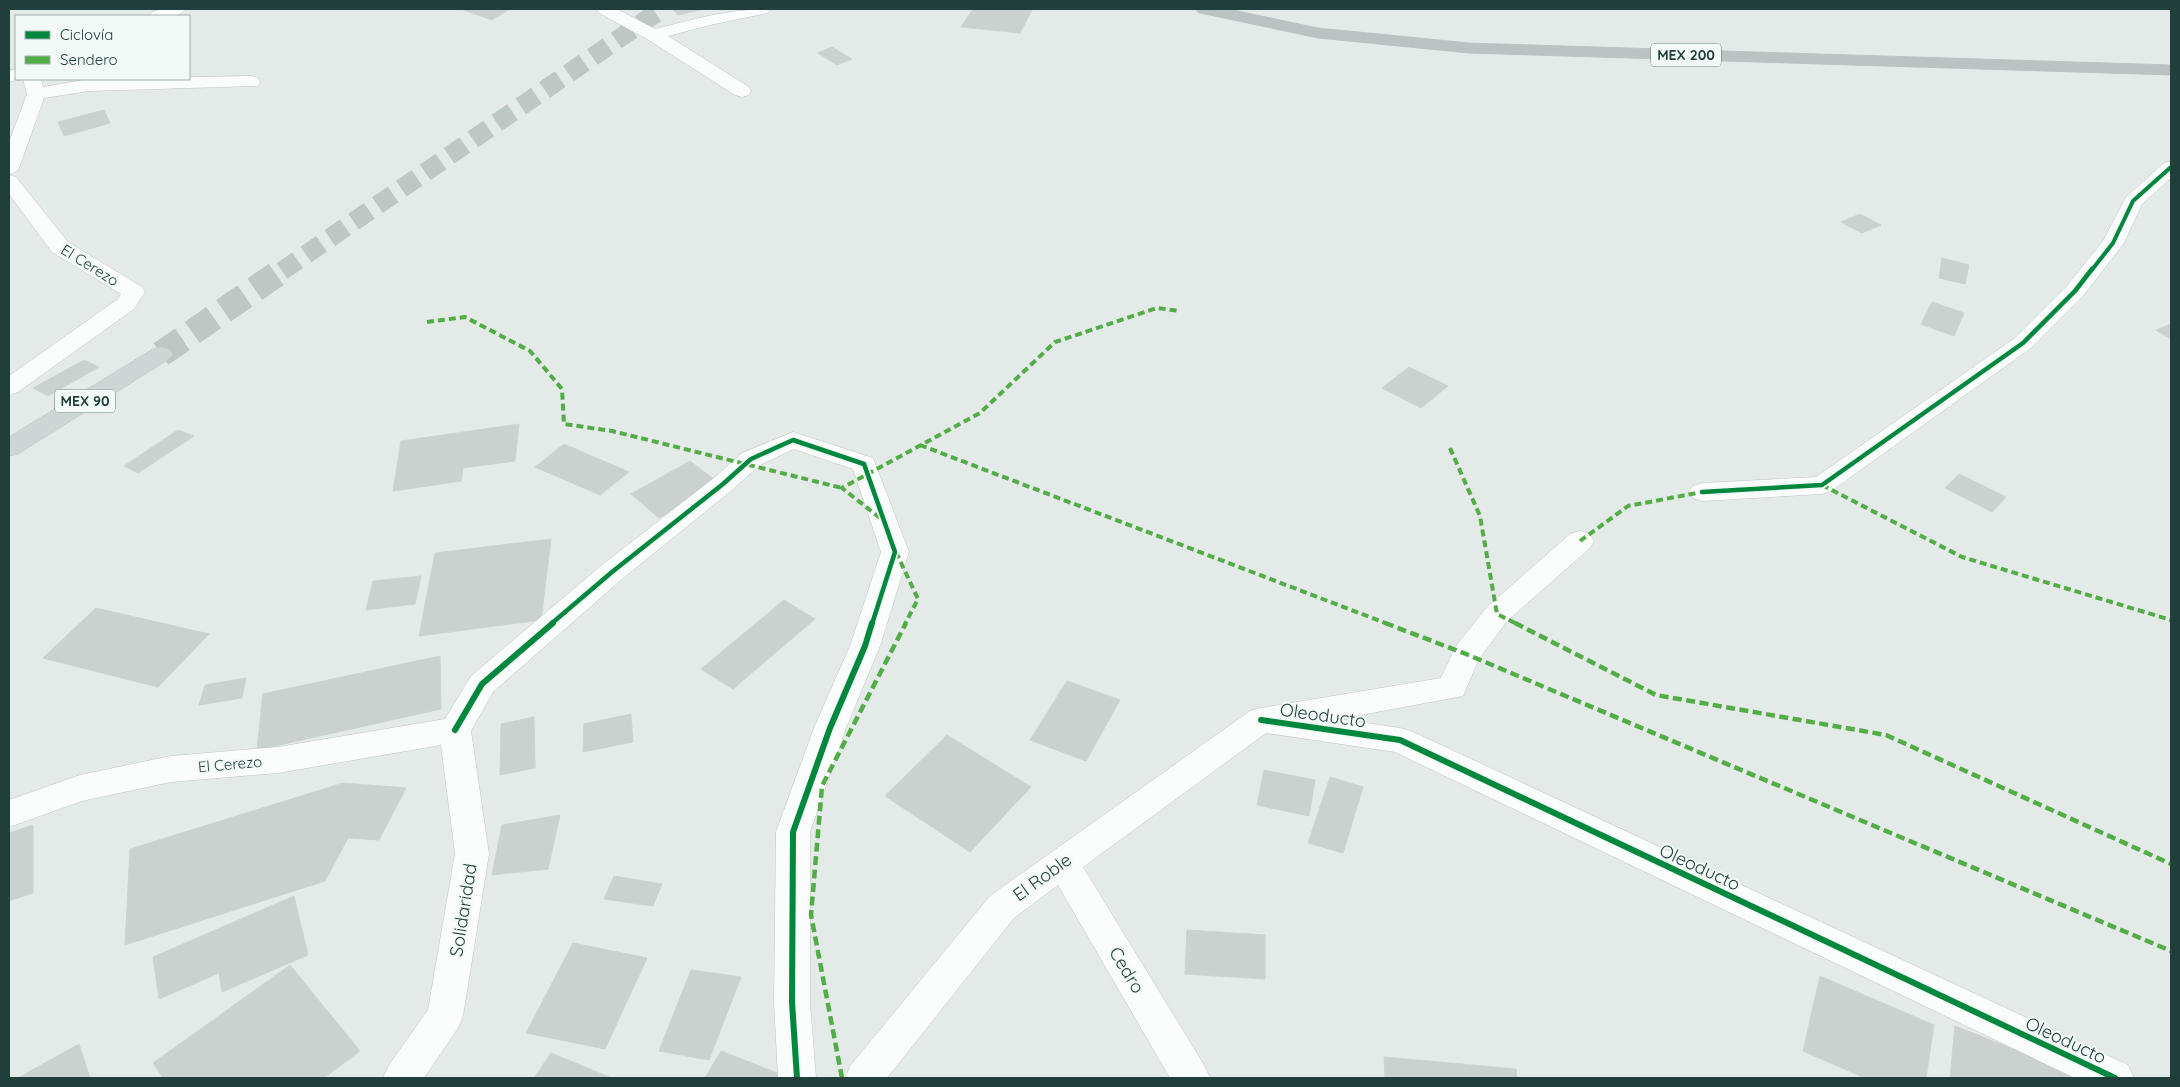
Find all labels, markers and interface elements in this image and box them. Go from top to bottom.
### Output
legend [15,15,190,80]
text: Ciclovía [60,25,113,44]
road number: MEX 200 [1651,44,1721,66]
text: Sendero [60,50,118,69]
street label: El Cerezo [58,240,122,290]
road number: MEX 90 [55,390,115,412]
street label: Oleoducto [1279,698,1367,732]
street label: El Cerezo [197,752,263,776]
street label: Oleoducto [1656,838,1744,896]
street label: El Roble [1008,848,1076,906]
street label: Solidaridad [444,862,482,958]
street label: Cedro [1104,943,1150,997]
street label: Oleoducto [2022,1011,2110,1069]

